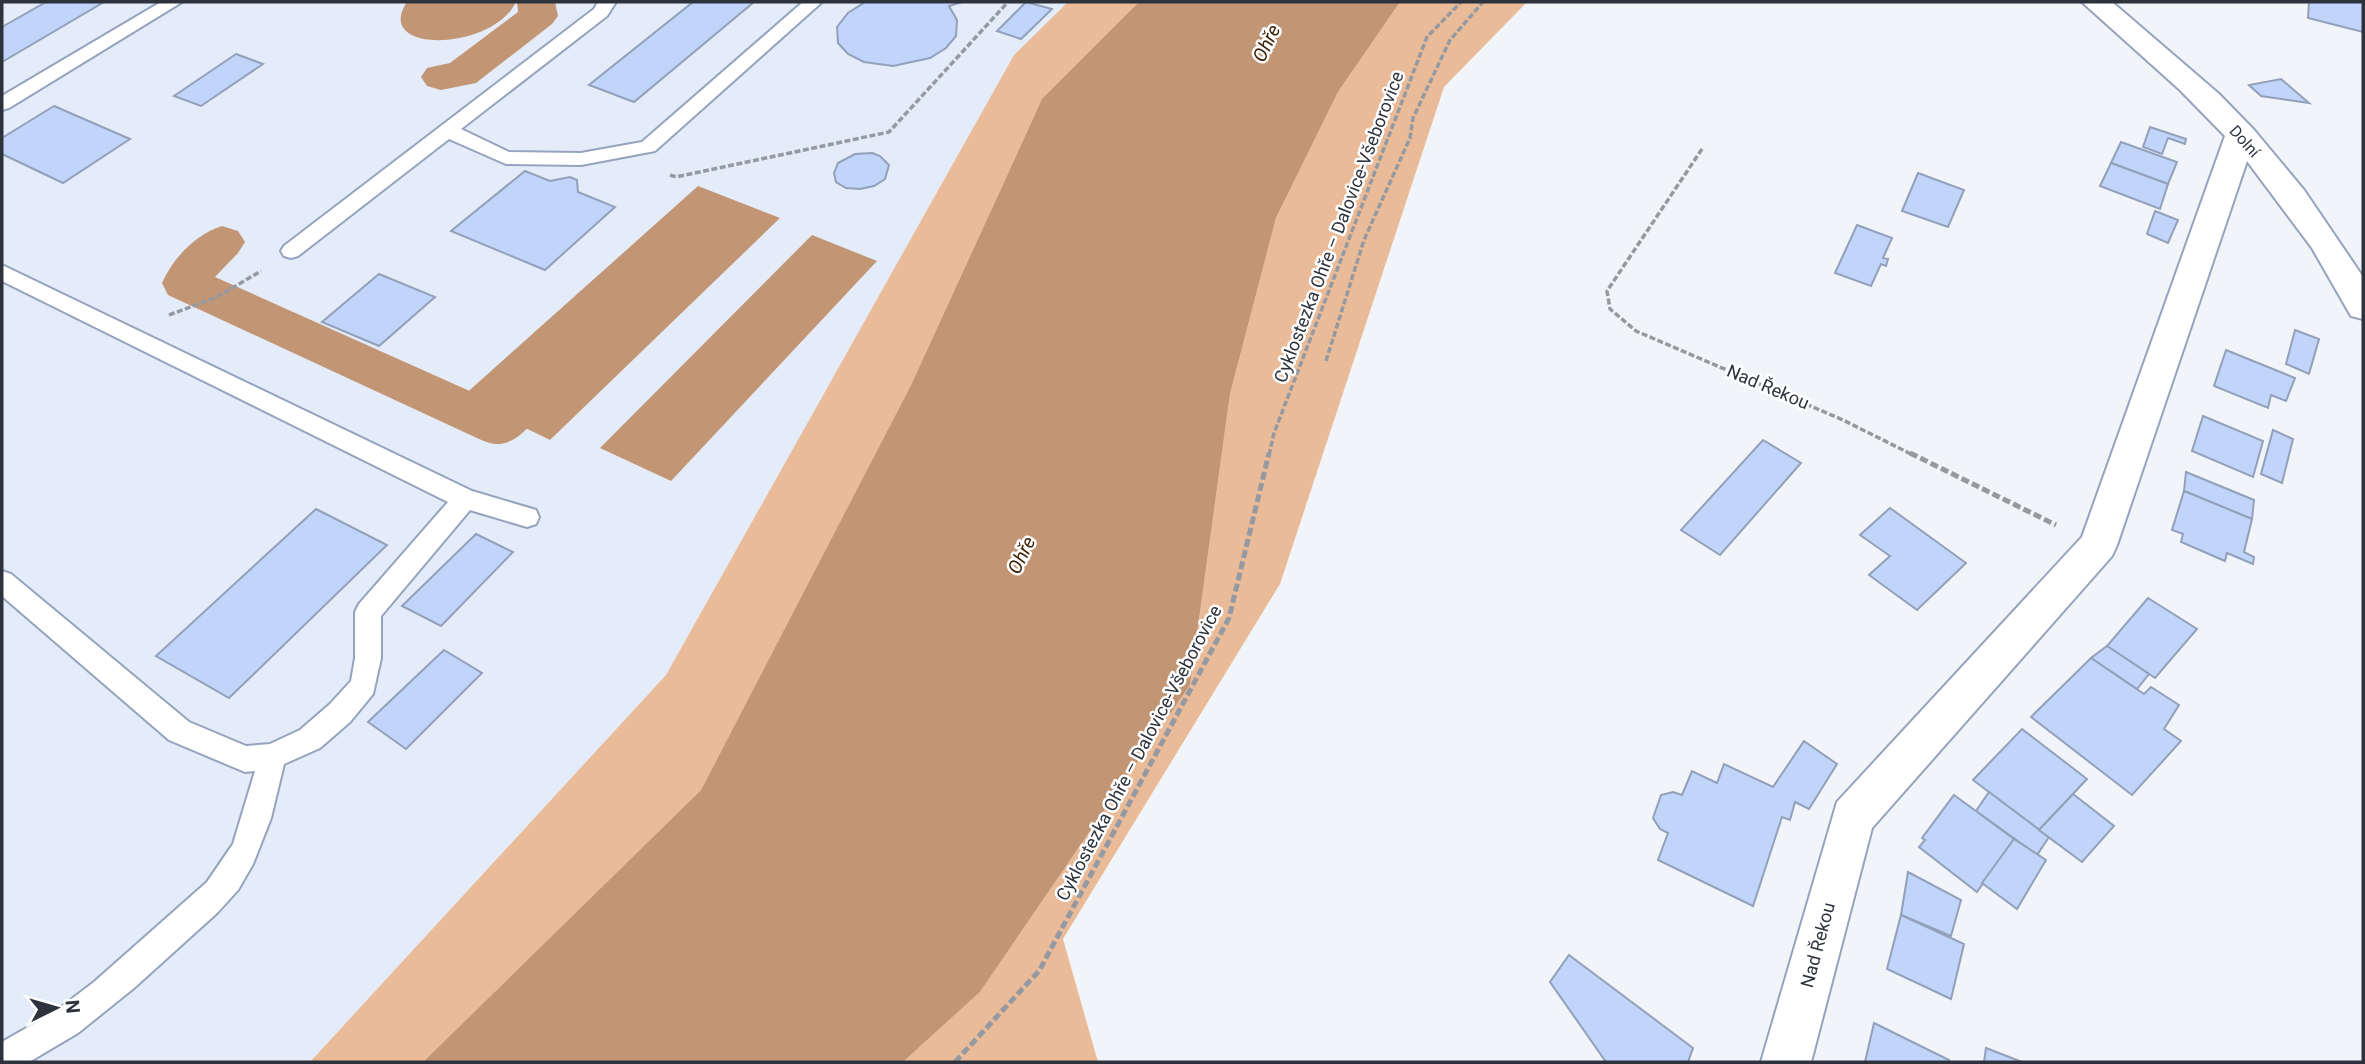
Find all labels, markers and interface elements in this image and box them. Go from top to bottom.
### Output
water label: Ohře [1248,21,1285,66]
street label: Cyklostezka Ohře – Dalovice-Všeborovice [1269,68,1408,385]
street label: Dolní [2225,121,2265,162]
street label: Nad Řekou [1724,360,1812,413]
water label: Ohře [1003,533,1040,578]
street label: Cyklostezka Ohře – Dalovice-Všeborovice [1051,601,1226,904]
street label: Nad Řekou [1796,900,1839,990]
north arrow [21,973,91,1043]
text: N [60,999,84,1014]

